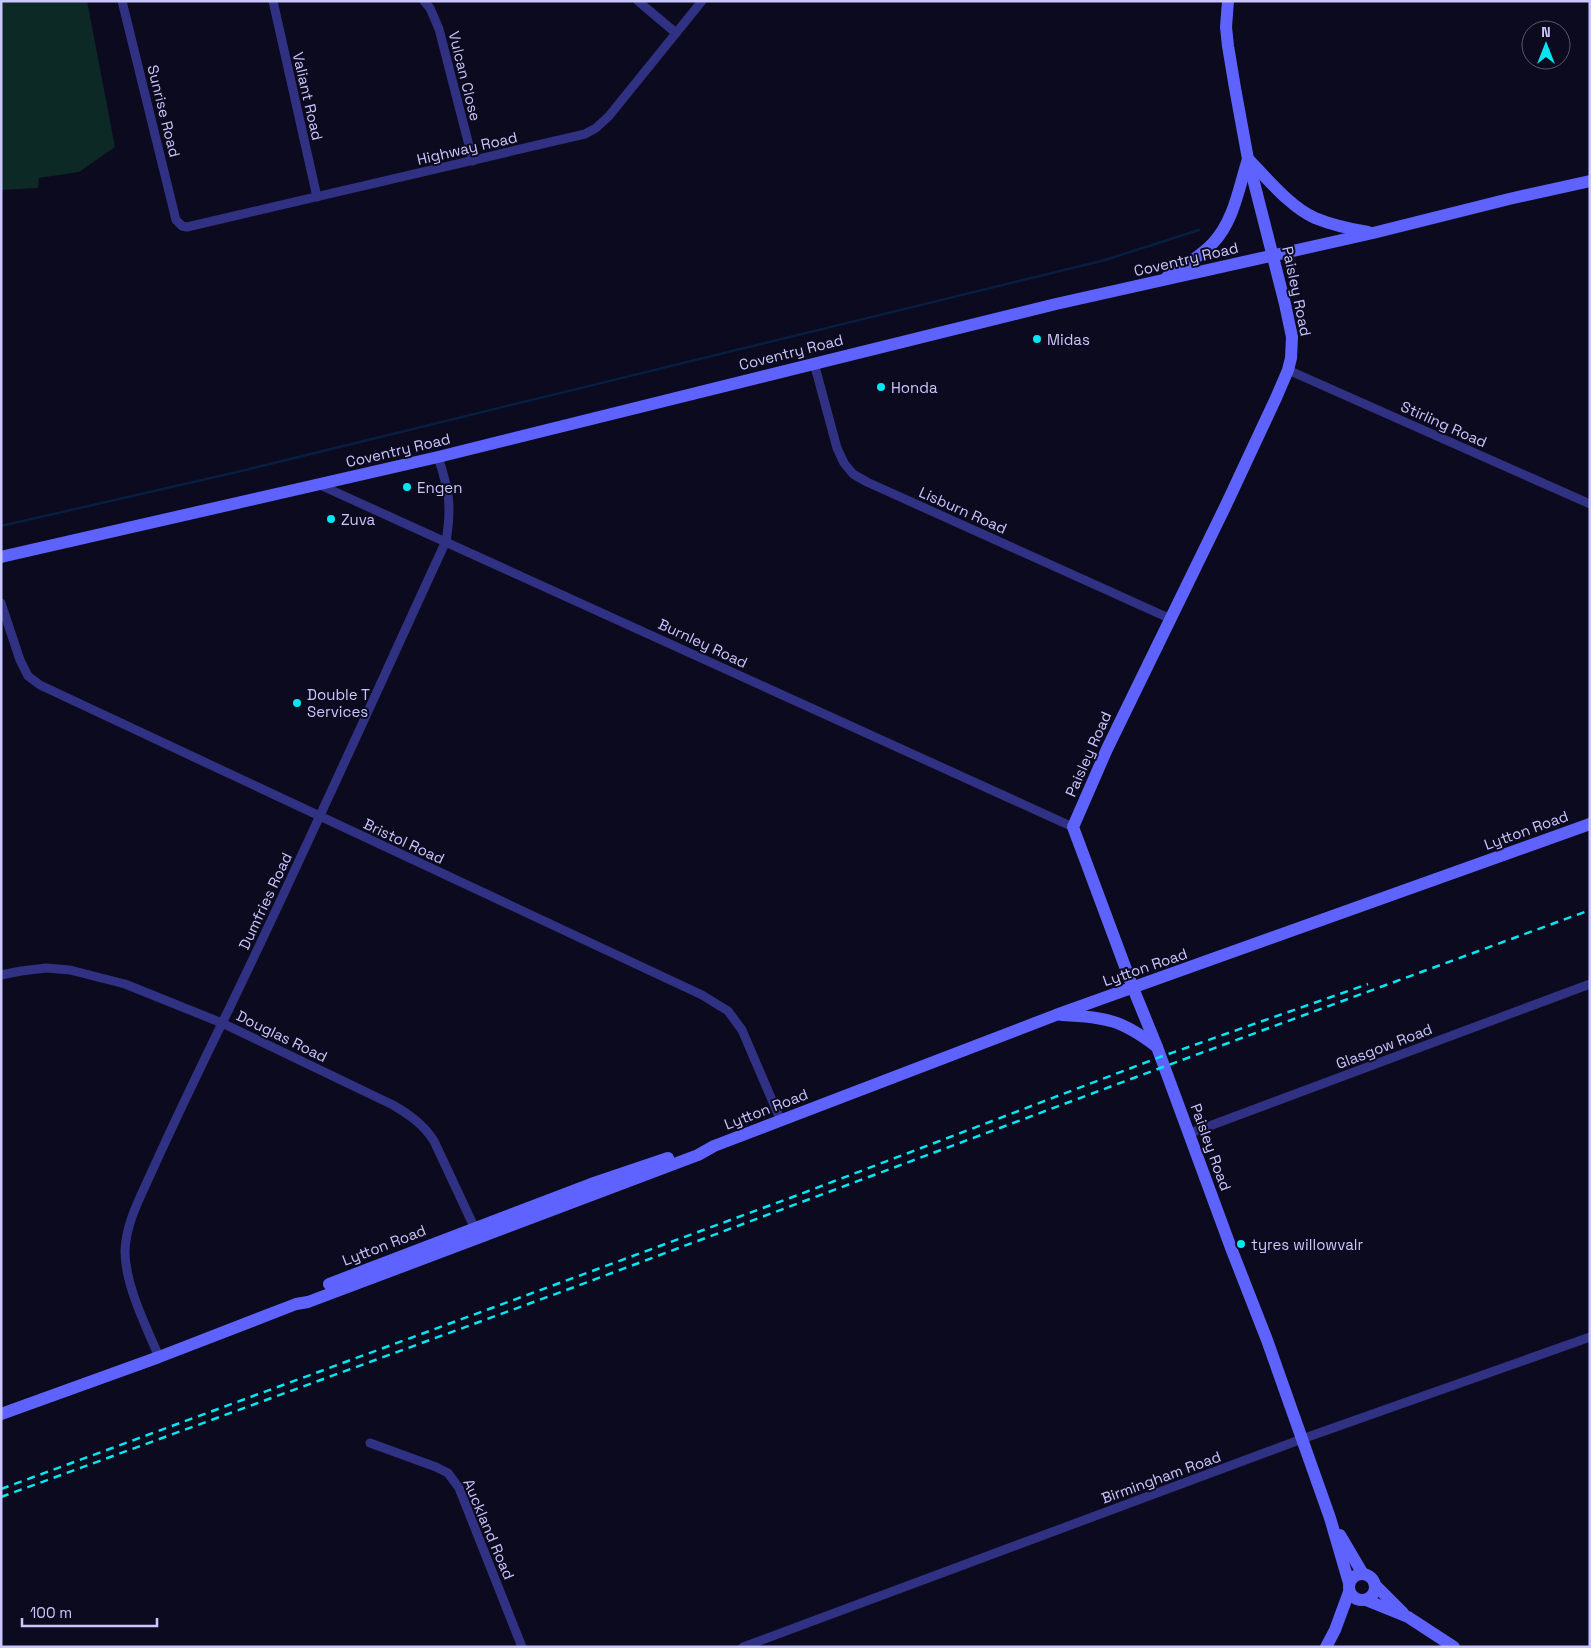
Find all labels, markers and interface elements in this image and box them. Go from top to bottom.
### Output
north arrow [1521,20,1571,70]
text: N [1541,23,1551,41]
street label: Vulcan Close [445,29,485,123]
street label: Valiant Road [289,50,327,142]
street label: Sunrise Road [143,63,185,159]
street label: Highway Road [415,127,519,169]
street label: Coventry Road [1132,238,1240,280]
street label: Paisley Road [1278,244,1316,338]
street label: Coventry Road [737,330,845,374]
place label: Midas [1047,330,1090,349]
marker: Midas [1031,333,1043,345]
place label: Honda [891,378,938,397]
marker: Honda [875,381,887,393]
street label: Stirling Road [1398,397,1490,451]
street label: Coventry Road [344,429,452,471]
place label: Engen [417,478,462,497]
marker: Engen [401,481,413,493]
street label: Lisburn Road [916,482,1010,538]
place label: Zuva [341,510,376,529]
marker: Zuva [325,513,337,525]
street label: Burnley Road [655,614,751,672]
place label: Double T Services [307,685,370,721]
marker: Double T Services [291,697,303,709]
street label: Paisley Road [1061,708,1115,800]
street label: Lytton Road [1481,806,1571,854]
street label: Bristol Road [360,814,448,868]
street label: Dumfries Road [234,849,296,953]
street label: Lytton Road [1100,944,1190,990]
street label: Douglas Road [233,1006,331,1066]
street label: Glasgow Road [1333,1019,1435,1073]
street label: Lytton Road [721,1084,811,1134]
street label: Paisley Road [1186,1101,1236,1193]
street label: Lytton Road [339,1220,429,1270]
place label: tyres willowvalr [1251,1235,1363,1254]
marker: tyres willowvalr [1235,1238,1247,1250]
street label: Birmingham Road [1099,1447,1223,1507]
street label: Auckland Road [459,1476,519,1582]
scale bar [22,1596,158,1628]
text: 100 m [30,1603,72,1622]

